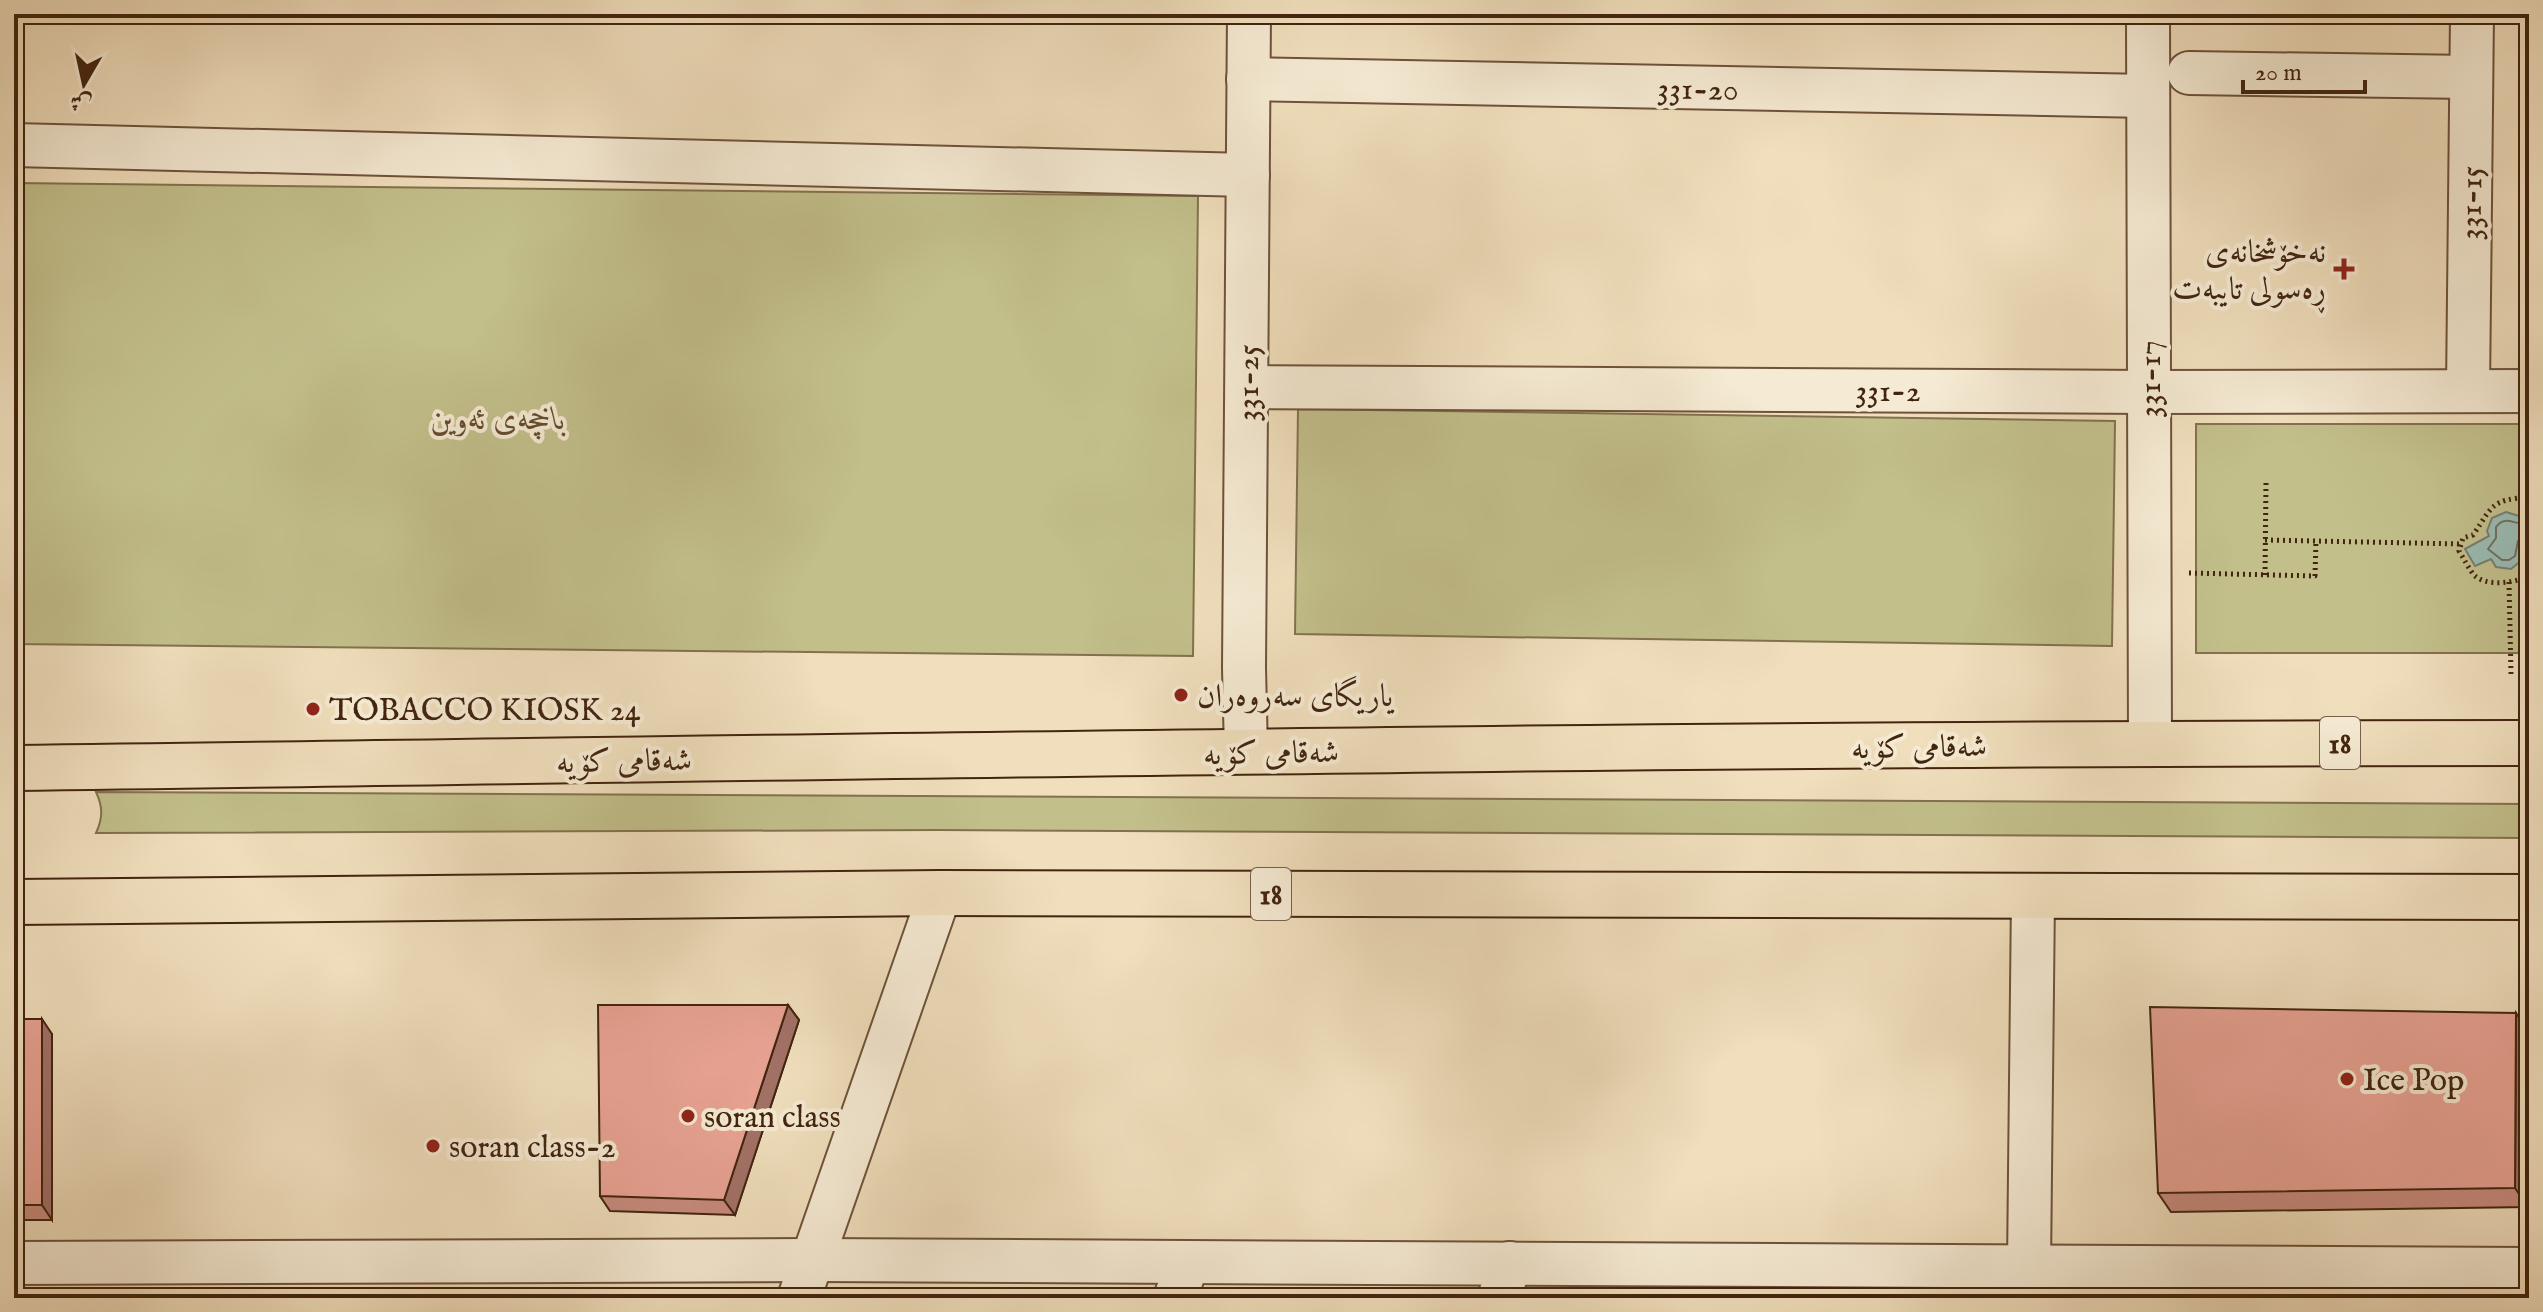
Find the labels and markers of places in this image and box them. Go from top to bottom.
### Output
place label: نەخۆشخانەی ڕەسولی تایبەت [2172,233,2326,314]
marker: نەخۆشخانەی ڕەسولی تایبەت [2333,258,2355,280]
place label: یاریگای سەروەران [1197,675,1395,718]
marker: یاریگای سەروەران [1172,686,1190,704]
place label: TOBACCO KIOSK 24 [329,691,641,732]
marker: TOBACCO KIOSK 24 [304,700,322,718]
place label: Ice Pop [2363,1061,2464,1102]
marker: Ice Pop [2338,1070,2356,1088]
place label: soran class [704,1098,841,1139]
marker: soran class [679,1107,697,1125]
place label: soran class-2 [449,1128,616,1169]
marker: soran class-2 [424,1137,442,1155]

